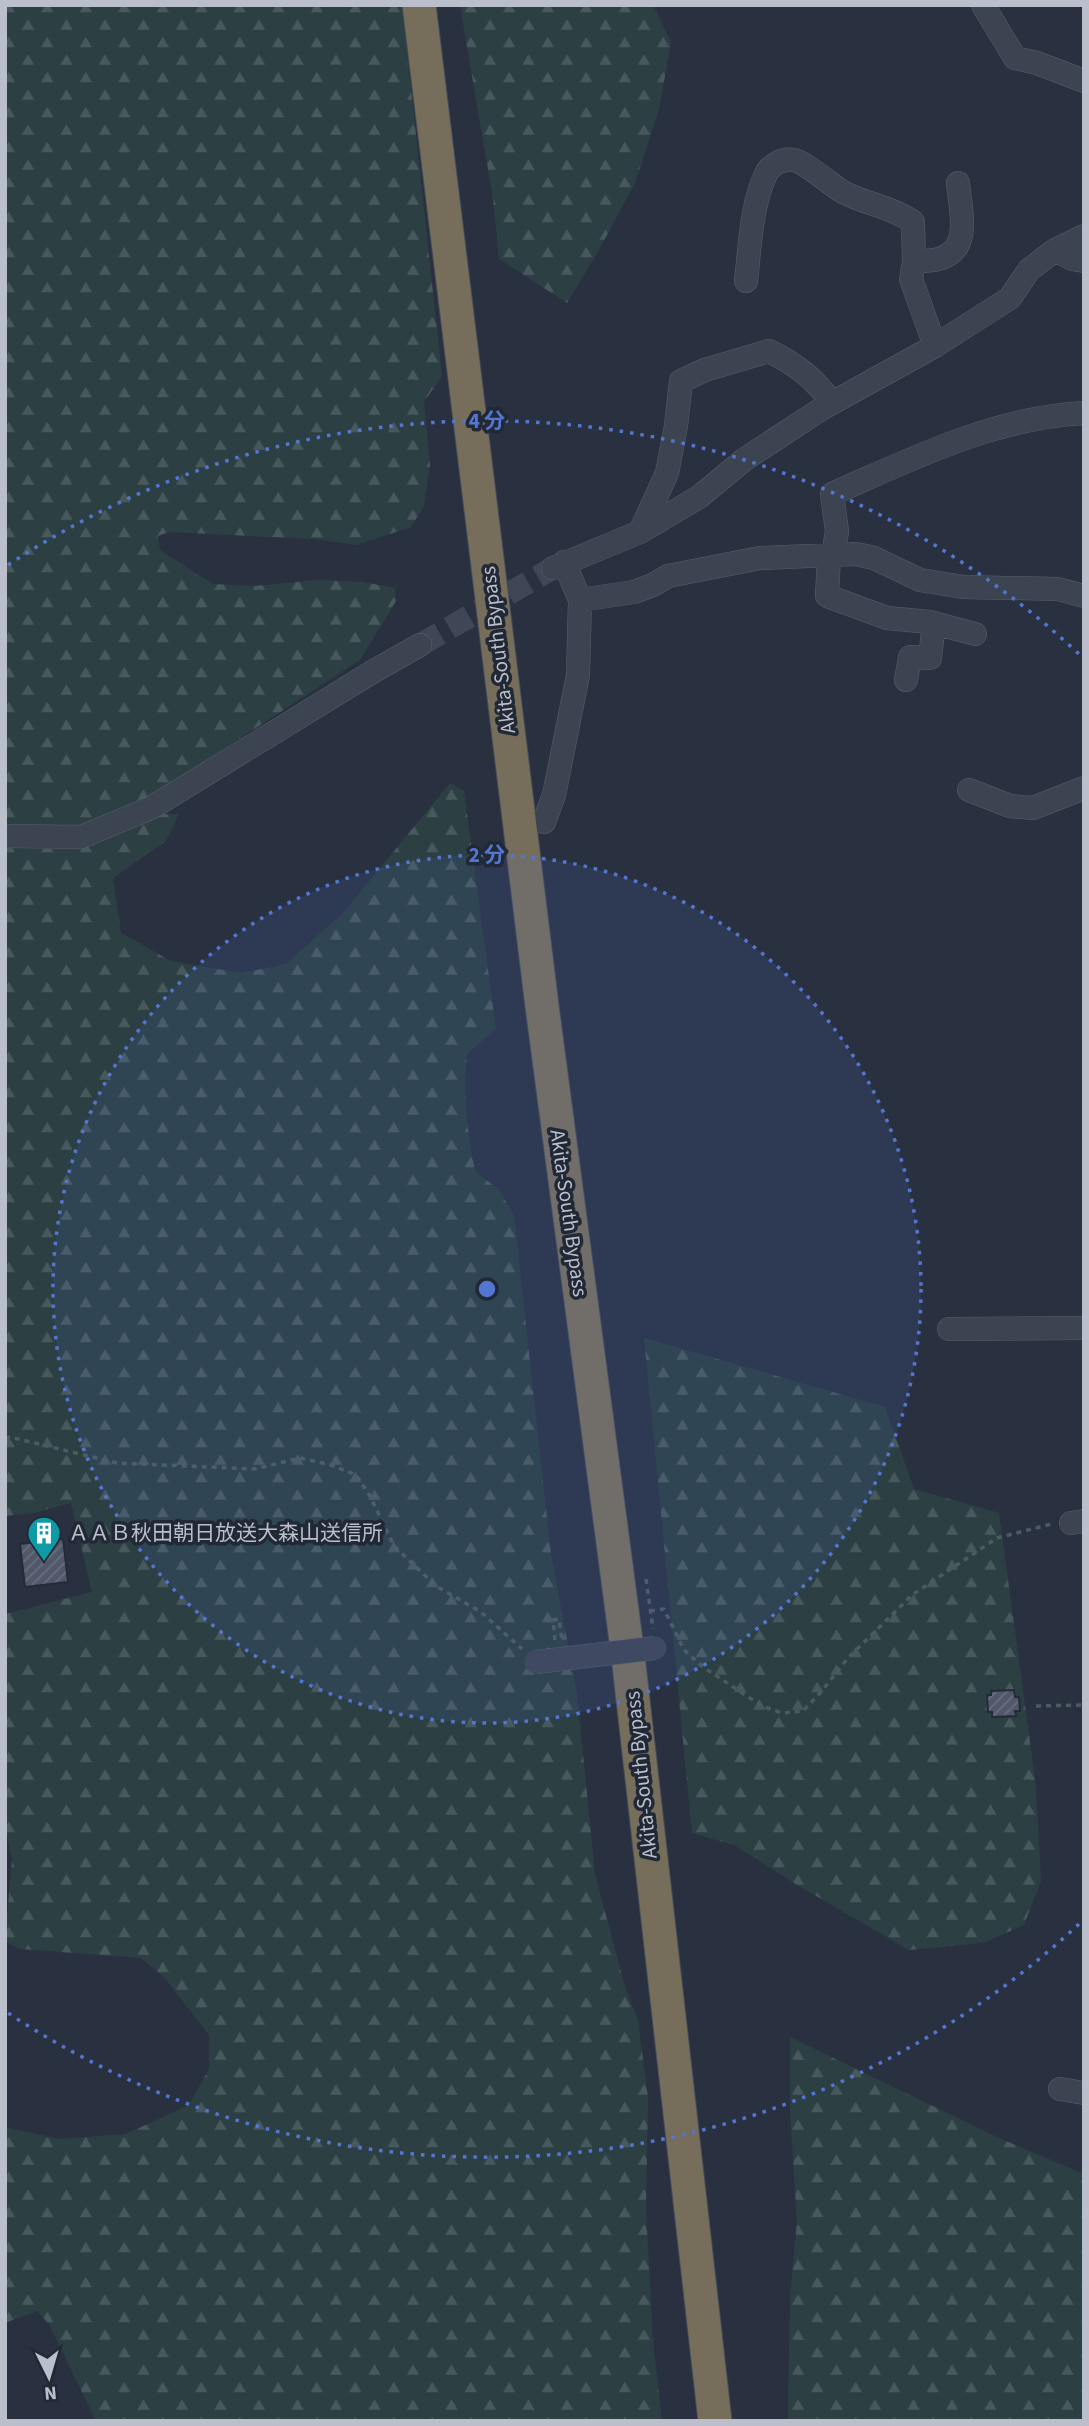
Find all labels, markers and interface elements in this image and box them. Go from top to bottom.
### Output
text: 4 分 [469,406,505,436]
street label: Akita-South Bypass [473,564,523,735]
text: 2 分 [469,840,505,870]
street label: Akita-South Bypass [542,1127,596,1299]
centre of rings [475,1277,499,1301]
building icon: ＡＡＢ秋田朝日放送大森山送信所 [25,1514,63,1563]
place label: ＡＡＢ秋田朝日放送大森山送信所 [68,1518,383,1548]
street label: Akita-South Bypass [617,1689,665,1860]
north arrow [14,2342,84,2412]
text: N [43,2378,58,2406]

